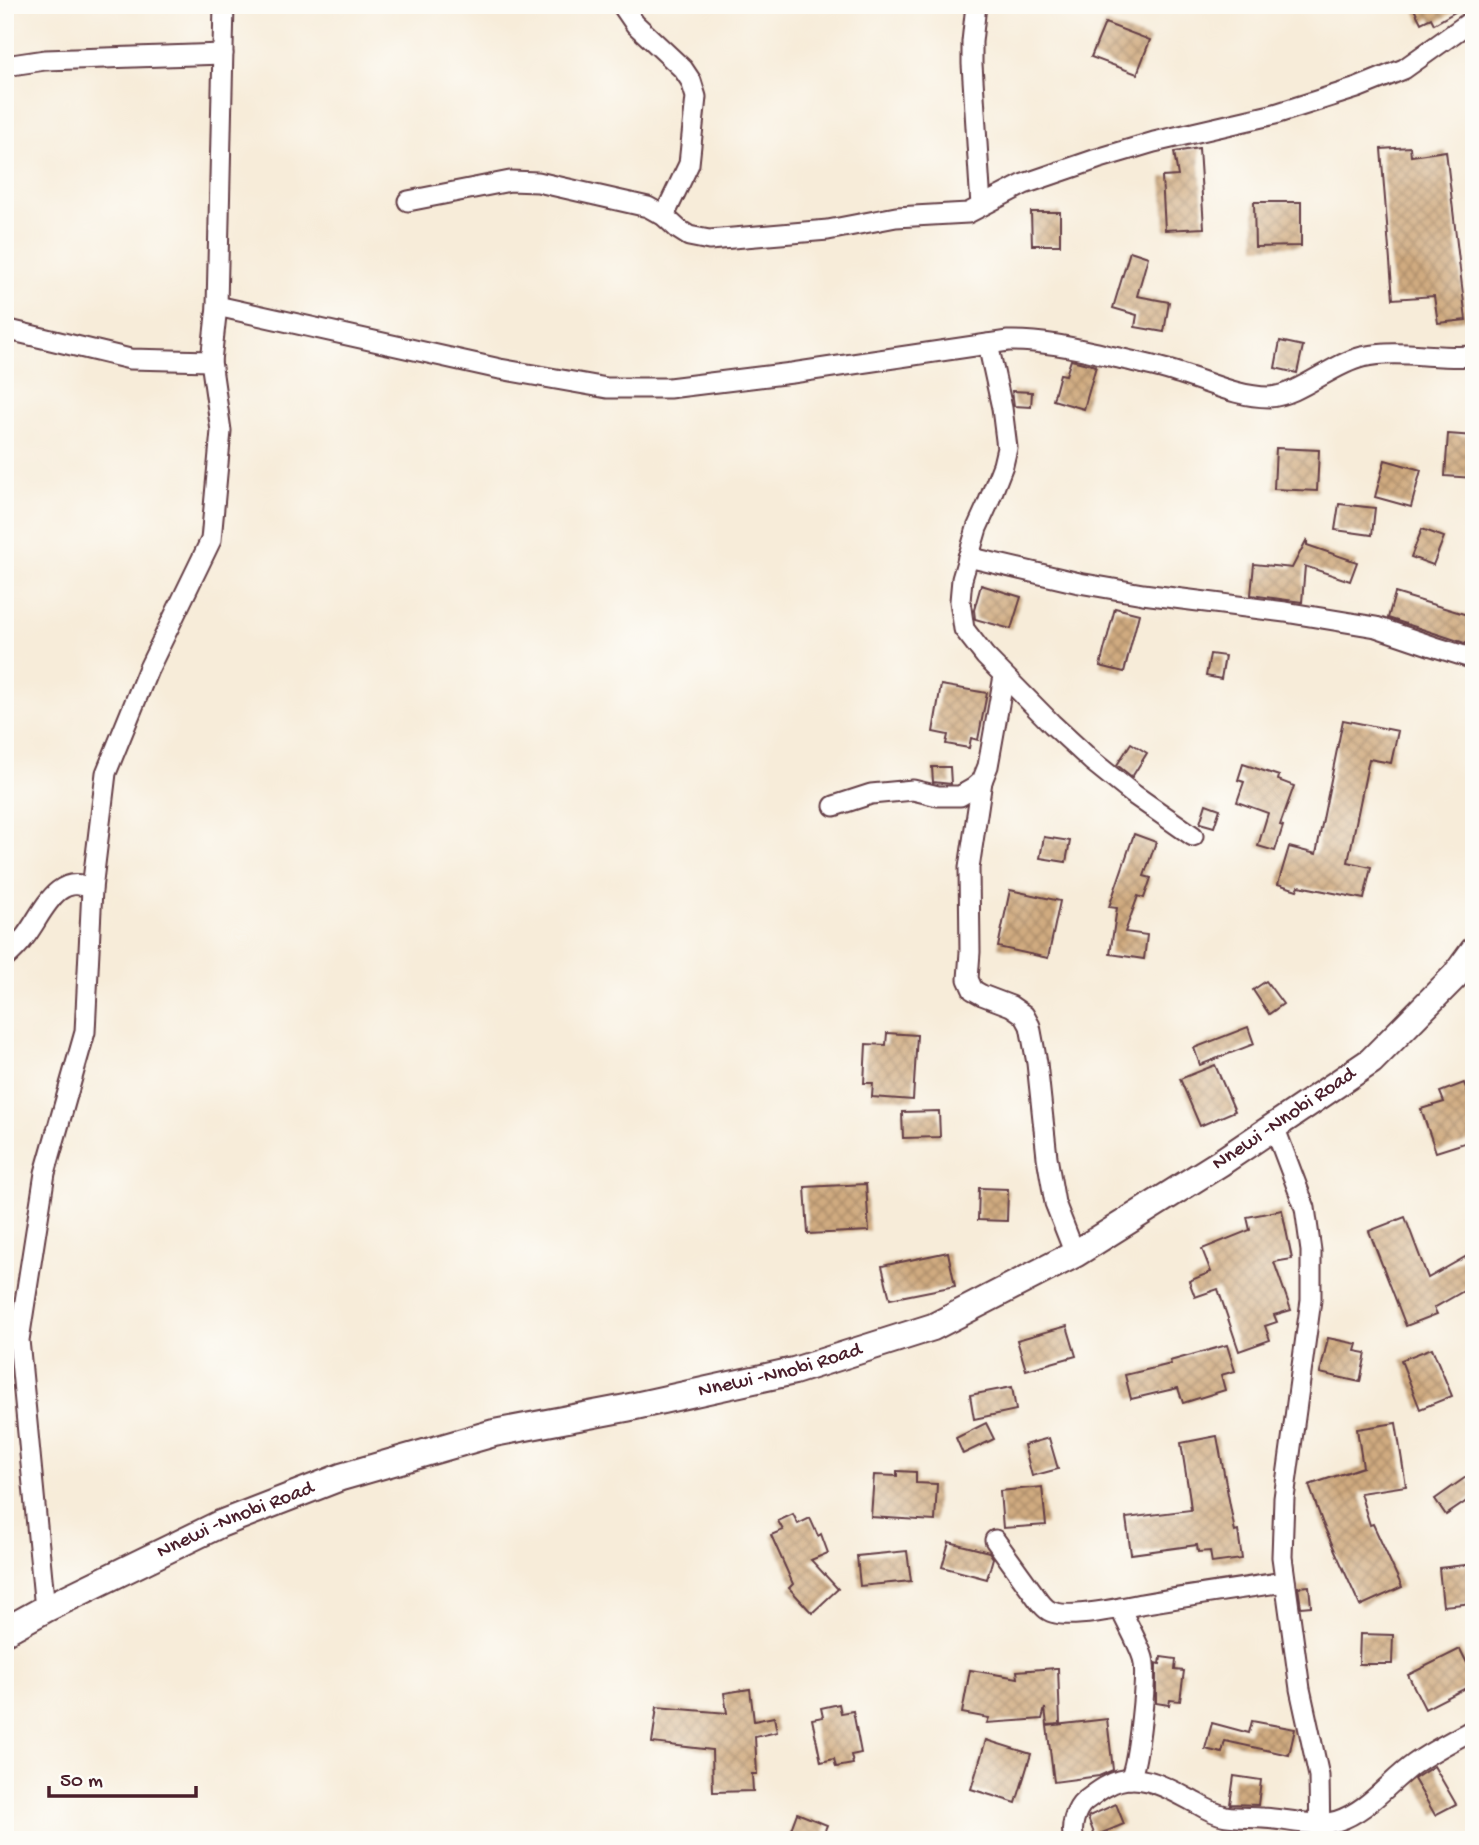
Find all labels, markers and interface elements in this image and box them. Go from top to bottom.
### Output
street label: Nnewi -Nnobi Road [1208,1061,1362,1177]
street label: Nnewi -Nnobi Road [696,1337,867,1404]
street label: Nnewi -Nnobi Road [153,1476,319,1565]
scale bar [49,1754,196,1798]
text: 50 m [60,1770,103,1795]

